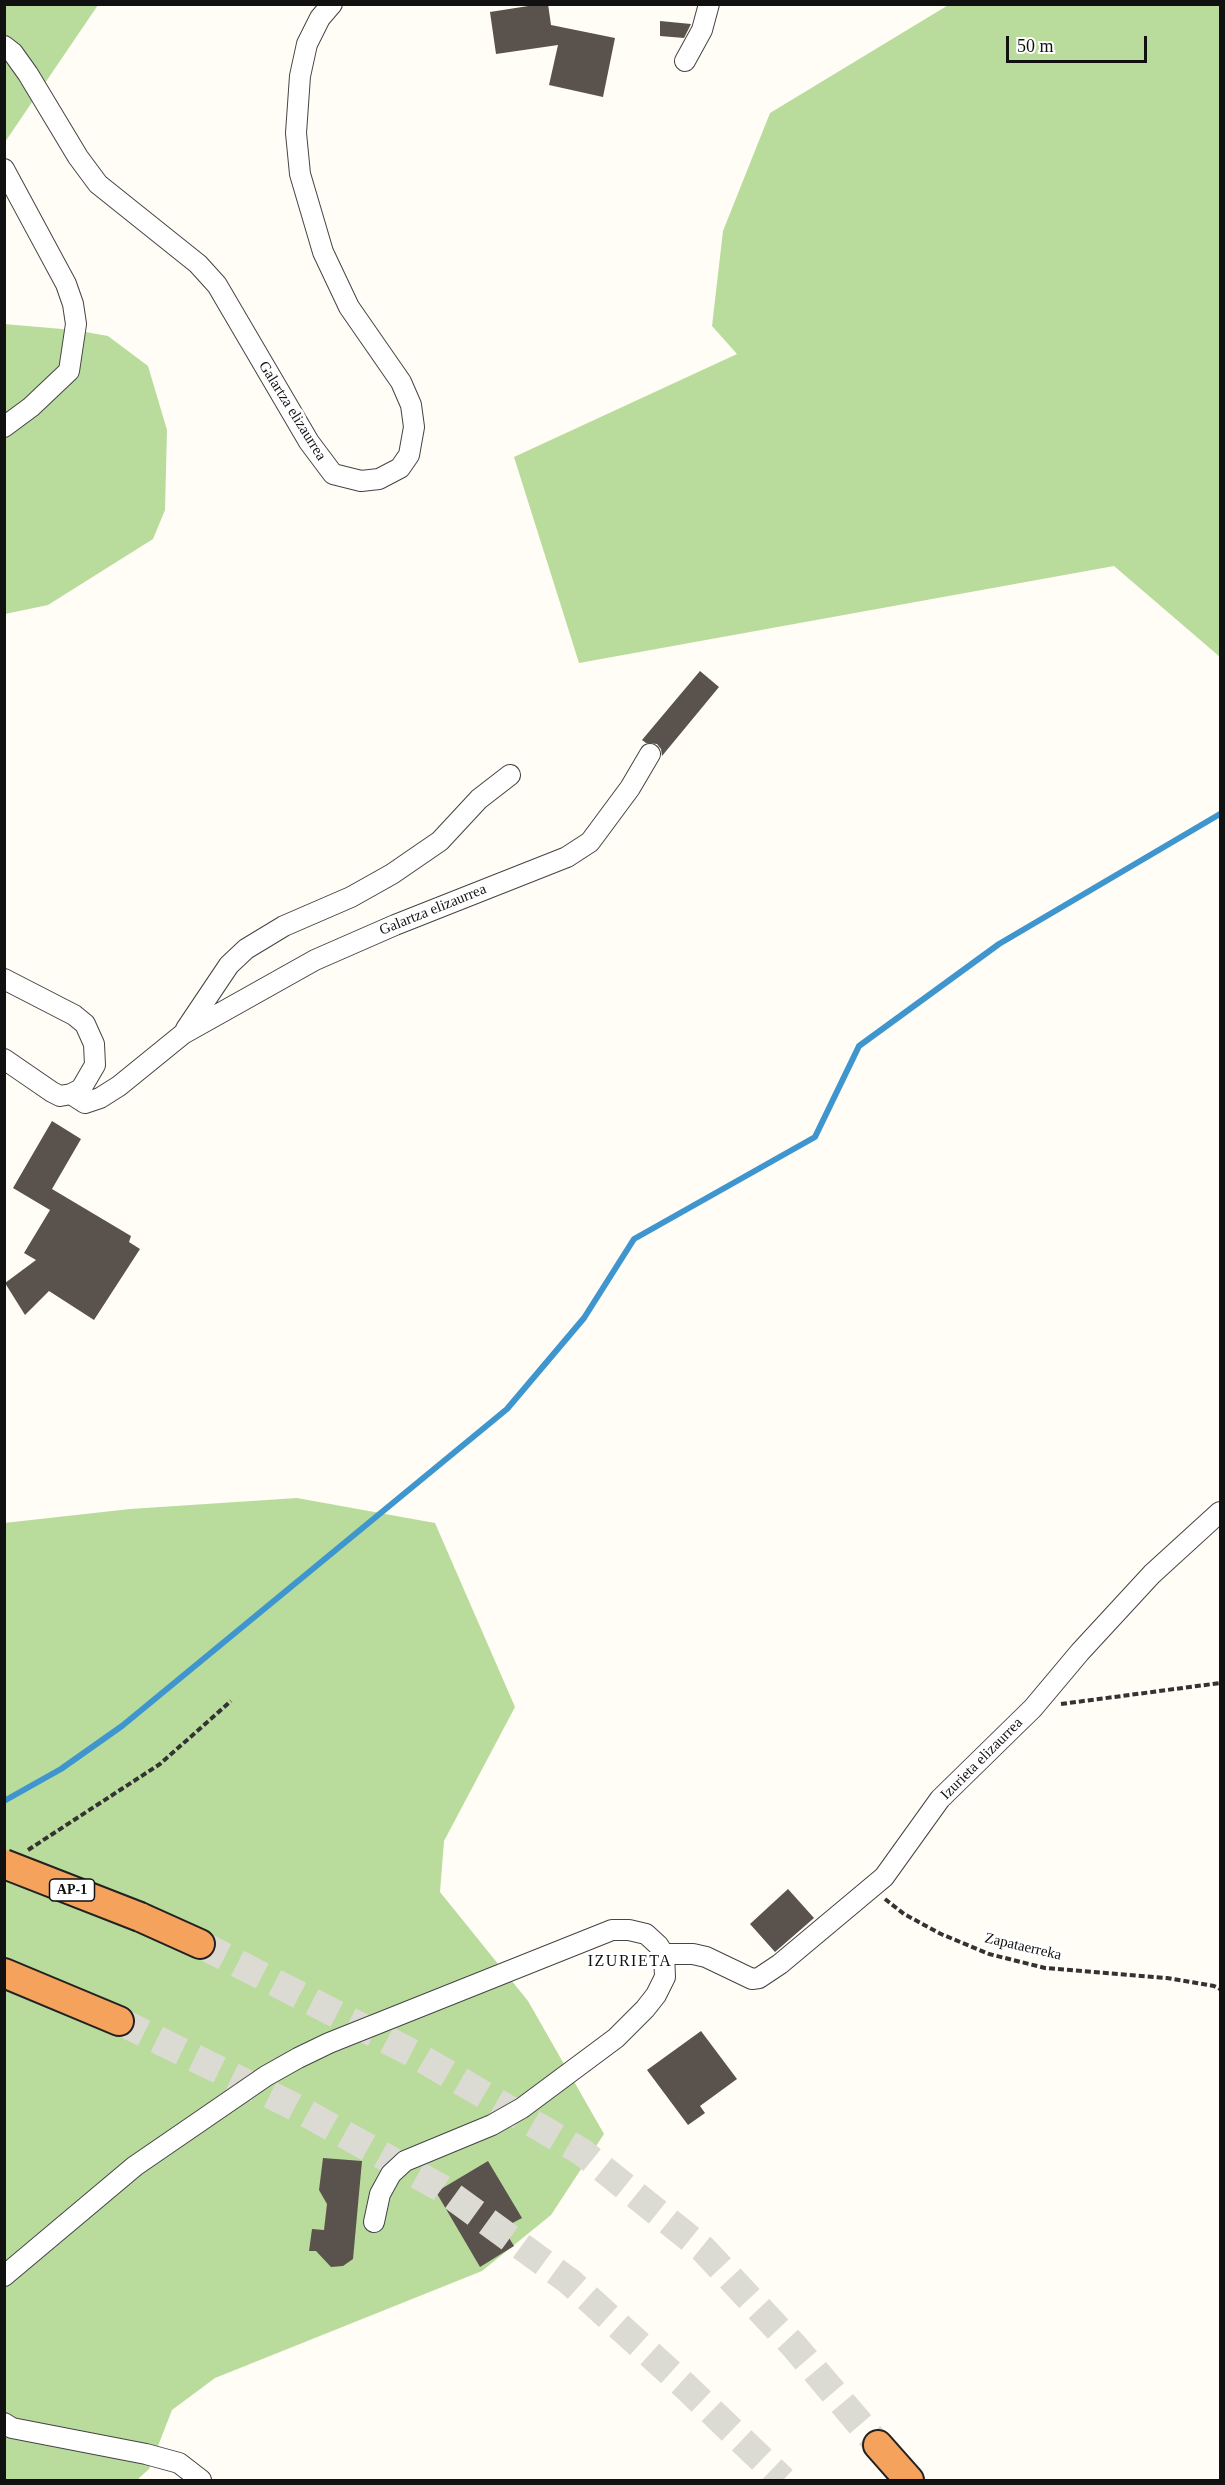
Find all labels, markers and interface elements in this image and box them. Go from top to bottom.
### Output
scale bar [1009,24,1150,62]
text: 50 m [1017,36,1054,56]
street label: Galartza elizaurrea [254,358,330,464]
street label: Galartza elizaurrea [377,880,489,940]
street label: Izurieta elizaurrea [937,1714,1027,1804]
road number: AP-1 [50,1879,94,1901]
street label: Zapataerreka [983,1929,1063,1965]
district label: IZURIETA [588,1952,672,1972]

